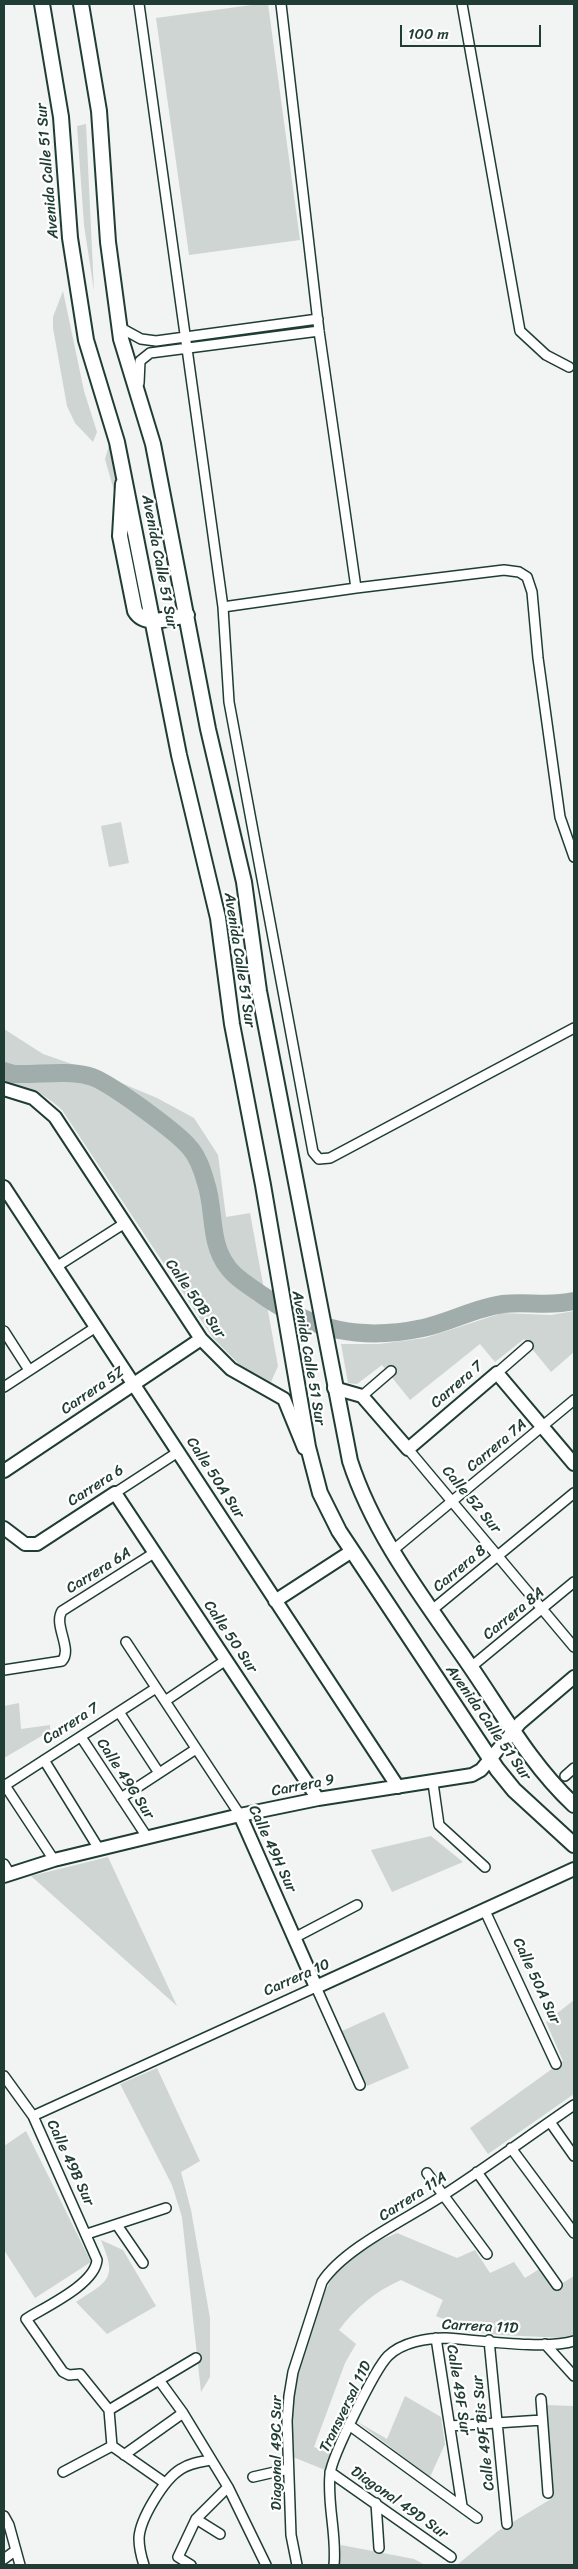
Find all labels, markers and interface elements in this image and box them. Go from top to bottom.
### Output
scale bar [403,15,544,47]
text: 100 m [408,21,449,47]
street label: Avenida Calle 51 Sur [33,102,63,240]
street label: Avenida Calle 51 Sur [137,493,181,631]
street label: Avenida Calle 51 Sur [219,891,259,1029]
street label: Calle 50B Sur [161,1256,229,1342]
street label: Avenida Calle 51 Sur [287,1289,329,1427]
street label: Carrera 7 [427,1358,487,1412]
street label: Carrera 5Z [58,1363,128,1419]
street label: Carrera 7A [463,1416,531,1476]
street label: Calle 50A Sur [182,1434,248,1522]
street label: Carrera 6 [65,1461,127,1511]
street label: Calle 52 Sur [438,1463,504,1537]
street label: Carrera 8 [430,1542,490,1596]
street label: Carrera 6A [63,1544,135,1598]
street label: Carrera 8A [480,1584,548,1644]
street label: Calle 50 Sur [199,1597,261,1677]
street label: Avenida Calle 51 Sur [442,1662,534,1784]
street label: Carrera 7 [40,1699,102,1749]
street label: Calle 49G Sur [92,1735,158,1823]
street label: Carrera 9 [270,1771,336,1801]
street label: Calle 49H Sur [244,1803,300,1895]
street label: Calle 50A Sur [508,1935,564,2027]
street label: Carrera 10 [261,1955,333,2001]
street label: Calle 49B Sur [42,2117,98,2209]
street label: Carrera 11A [376,2168,450,2226]
street label: Carrera 11D [441,2316,519,2338]
street label: Calle 49F Sur [442,2343,474,2437]
street label: Transversal 11D [316,2358,376,2456]
street label: Calle 49F Bis Sur [469,2375,499,2491]
street label: Diagonal 49C Sur [268,2396,286,2510]
street label: Diagonal 49D Sur [347,2463,451,2543]

